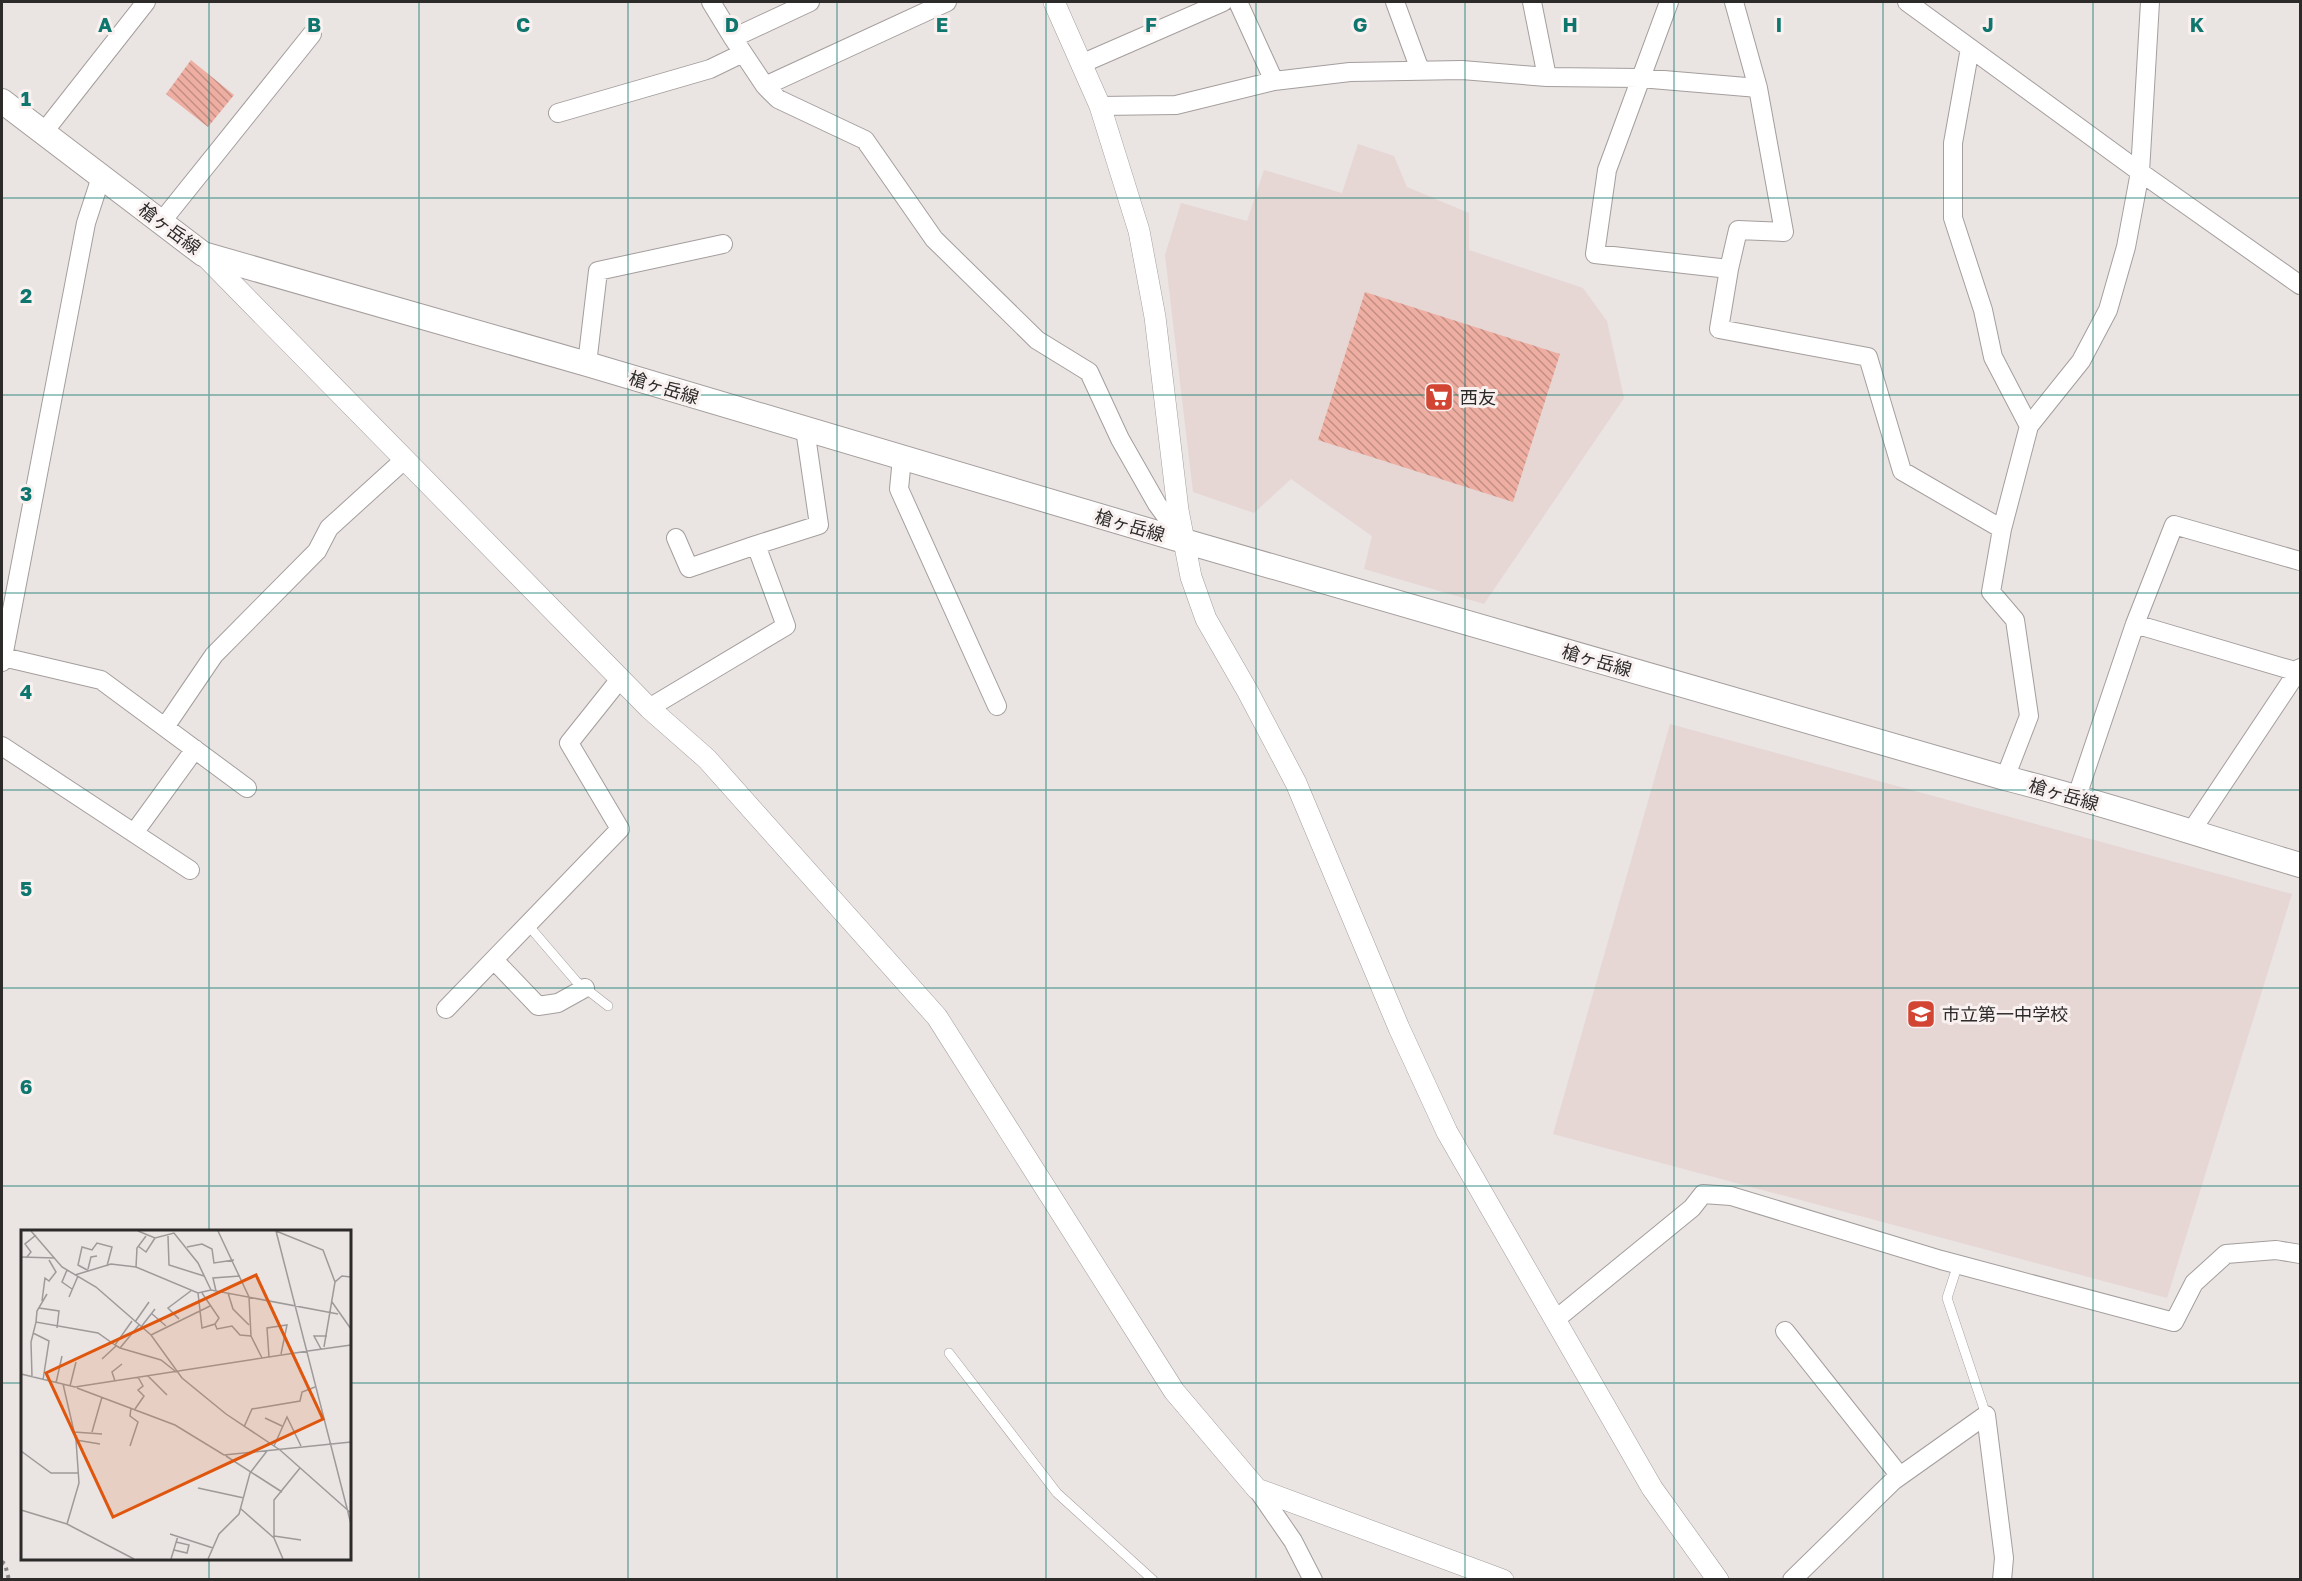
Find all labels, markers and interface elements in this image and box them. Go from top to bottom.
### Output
text: A [98,12,112,36]
text: B [307,12,321,36]
text: C [516,12,530,36]
text: D [725,12,739,36]
text: E [936,12,948,36]
text: F [1145,12,1157,36]
text: G [1353,12,1367,36]
text: H [1562,12,1578,36]
text: I [1776,12,1782,36]
text: J [1982,12,1994,36]
text: K [2190,12,2205,36]
text: 1 [21,86,31,110]
street label: 槍ヶ岳線 [135,198,205,258]
text: 2 [20,283,32,307]
street label: 槍ヶ岳線 [626,366,702,408]
supermarket icon: 西友 [1423,381,1455,413]
place label: 西友 [1460,386,1496,408]
text: 3 [20,481,32,505]
street label: 槍ヶ岳線 [1092,505,1168,545]
street label: 槍ヶ岳線 [1559,640,1635,680]
text: 4 [20,679,32,703]
street label: 槍ヶ岳線 [2026,774,2102,814]
text: 5 [20,876,32,900]
school or university icon: 市立第一中学校 [1905,998,1937,1030]
place label: 市立第一中学校 [1942,1003,2068,1025]
text: 6 [20,1074,32,1098]
inset map [21,1230,351,1560]

